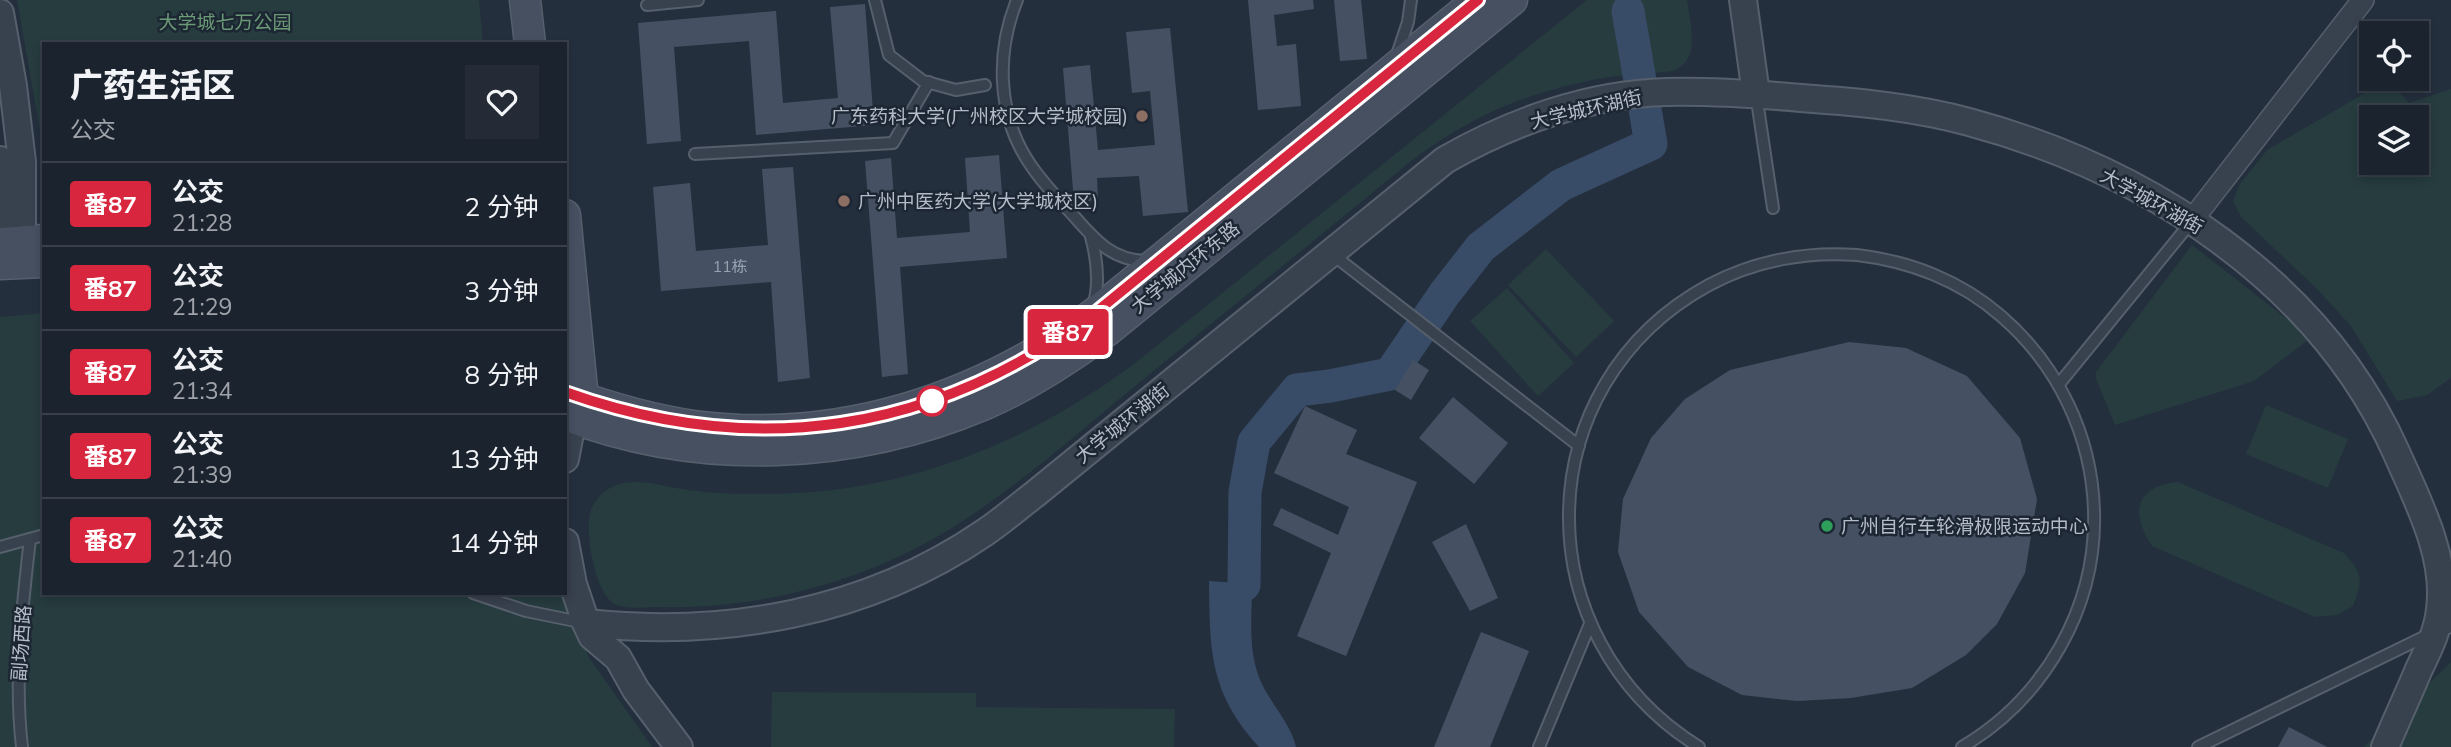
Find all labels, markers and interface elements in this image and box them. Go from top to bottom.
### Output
park label: 大学城七万公园 [158,10,292,34]
map controls [2359,21,2429,175]
button: locate [2359,21,2429,91]
text: 广药生活区 [70,64,235,105]
button: heart [465,65,539,139]
street label: 大学城环湖街 [1528,84,1644,134]
place label: 广东药科大学(广州校区大学城校园) [831,104,1128,128]
button: layers [2359,105,2429,175]
marker: 广东药科大学(广州校区大学城校园) [1134,108,1150,124]
text: 公交 [70,115,116,144]
street label: 大学城环湖街 [2096,163,2208,239]
text: 公交 [172,175,224,208]
text: 番87 [84,189,137,219]
place label: 广州中医药大学(大学城校区) [858,189,1098,213]
text: 2 分钟 [465,190,539,223]
marker: 广州中医药大学(大学城校区) [836,193,852,209]
text: 21:28 [172,208,232,237]
street label: 大学城内环东路 [1126,216,1244,318]
house number: 11栋 [712,256,748,276]
text: 公交 [172,259,224,292]
text: 番87 [84,273,137,303]
text: 3 分钟 [465,274,539,307]
text: 21:29 [172,292,232,321]
line badge: 番87 [1028,309,1108,355]
text: 番87 [1042,317,1094,347]
text: 公交 [172,343,224,376]
text: 番87 [84,357,137,387]
text: 8 分钟 [465,358,539,391]
text: 21:34 [172,376,232,405]
street label: 大学城环湖街 [1070,378,1174,468]
unlabelled marker [917,386,947,416]
text: 公交 [172,427,224,460]
text: 番87 [84,441,137,471]
text: 13 分钟 [449,442,539,475]
text: 21:39 [172,460,232,489]
text: 公交 [172,511,224,544]
place label: 广州自行车轮滑极限运动中心 [1841,514,2088,538]
marker: 广州自行车轮滑极限运动中心 [1819,518,1835,534]
text: 番87 [84,525,137,555]
text: 14 分钟 [449,526,539,559]
text: 21:40 [172,544,232,573]
street label: 副场西路 [6,604,36,682]

